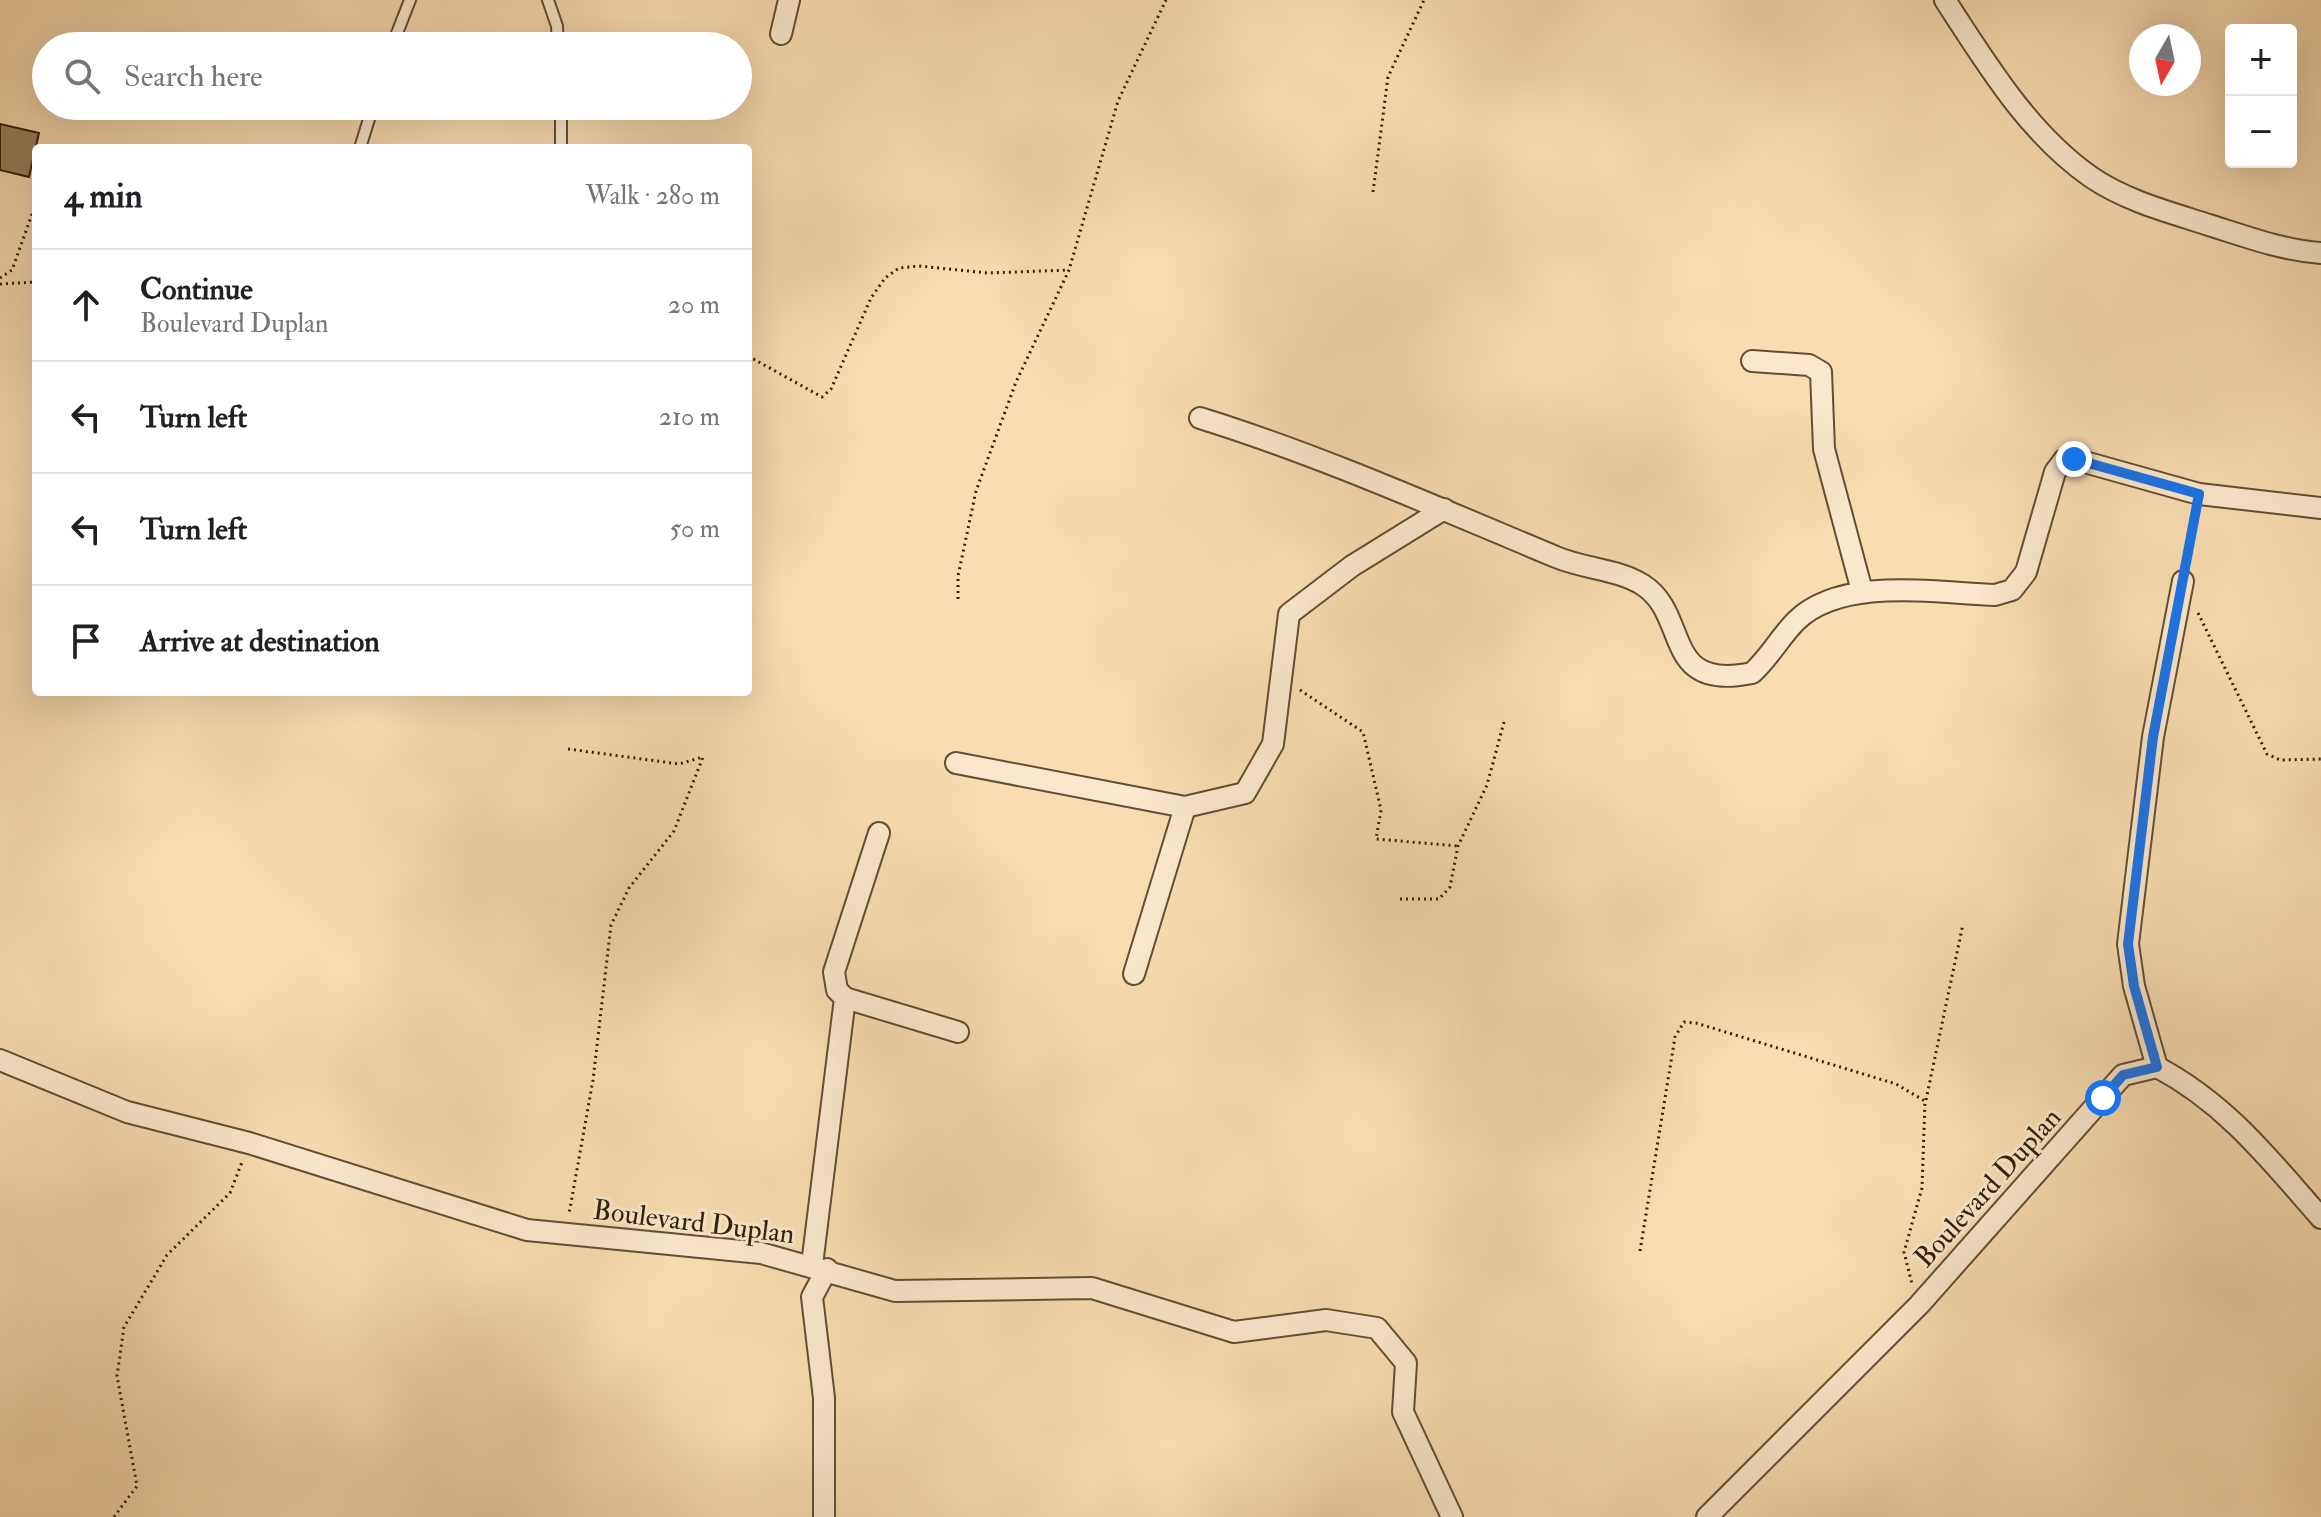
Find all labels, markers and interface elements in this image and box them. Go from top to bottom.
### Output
north arrow [2129,24,2201,96]
map controls [2225,24,2297,168]
button: + [2225,24,2297,96]
search box [32,32,752,120]
icon: search [60,54,104,98]
text: Search here [124,58,263,95]
button: − [2225,96,2297,168]
text: 4 min [64,175,142,218]
text: Walk · 280 m [586,180,720,212]
text: Continue [140,271,253,308]
icon: ahead [64,283,108,327]
text: 20 m [668,289,720,321]
text: Boulevard Duplan [140,308,328,340]
icon: left [64,395,108,439]
text: Turn left [140,399,247,436]
text: 210 m [659,401,720,433]
route end [2056,441,2092,477]
icon: left [64,507,108,551]
text: Turn left [140,511,247,548]
text: 50 m [670,513,720,545]
icon: arrive [64,619,108,663]
text: Arrive at destination [140,623,380,660]
route start [2085,1080,2121,1116]
street label: Boulevard Duplan [1907,1101,2069,1275]
street label: Boulevard Duplan [591,1193,797,1252]

